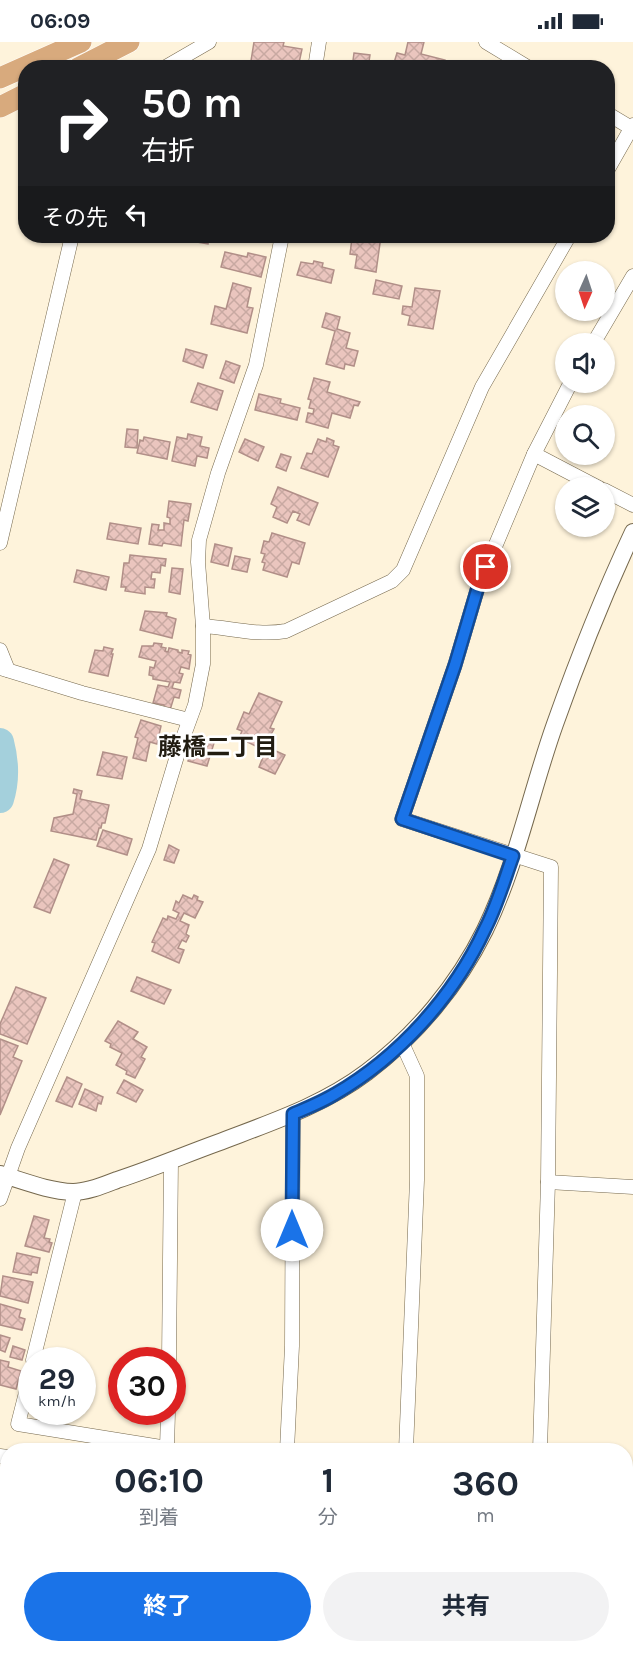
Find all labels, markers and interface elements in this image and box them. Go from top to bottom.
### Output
text: 06:09 [30,8,91,34]
text: 50 m [141,78,243,128]
icon: right [42,84,120,162]
text: 右折 [141,135,195,167]
icon: left [120,198,153,231]
text: その先 [42,205,108,231]
north arrow [555,261,615,321]
map controls [555,261,615,537]
button: sound [555,333,615,393]
button: search [555,405,615,465]
button: layers [555,477,615,537]
pin [460,541,511,592]
icon: arrive [469,550,502,583]
district label: 藤橋二丁目 [158,733,278,761]
position arrow [260,1198,324,1262]
speed limit sign: 30 [108,1347,186,1425]
text: 29 [39,1361,75,1397]
text: km/h [38,1392,76,1410]
text: 06:10 [114,1459,204,1501]
text: 1 [322,1459,334,1501]
text: 360 [452,1462,519,1504]
text: m [476,1504,495,1527]
text: 到着 [139,1506,179,1529]
text: 分 [318,1506,338,1529]
button: 終了 [24,1572,311,1641]
button: 共有 [323,1572,609,1641]

